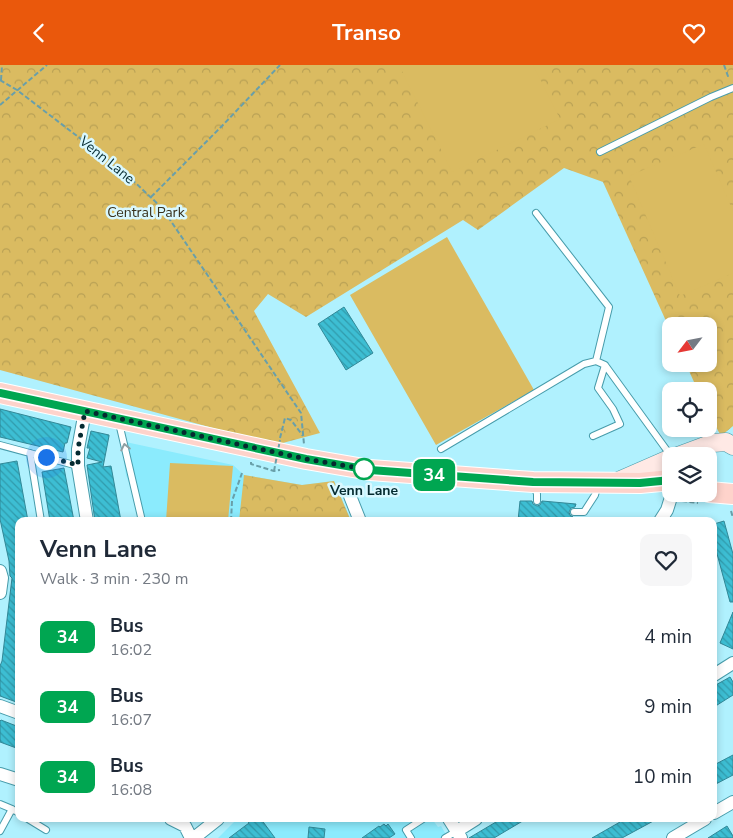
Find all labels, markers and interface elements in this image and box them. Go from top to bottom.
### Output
text: Transo [332,18,401,48]
icon: back [25,19,53,47]
icon: heart [680,19,708,47]
street label: Venn Lane [75,131,139,188]
park label: Central Park [107,203,186,222]
north arrow [662,317,718,373]
map controls [662,317,717,502]
button: locate [662,382,717,437]
one-way arrow [120,443,131,452]
your location [34,445,59,470]
button: layers [662,447,717,502]
marker: Venn Lane [353,458,375,480]
line badge: 34 [412,459,456,491]
text: 34 [423,463,445,487]
place label: Venn Lane [329,481,398,500]
text: Venn Lane [40,533,157,565]
button: heart [640,534,692,586]
text: Walk · 3 min · 230 m [40,568,188,590]
text: Bus [110,613,143,639]
text: 4 min [644,624,692,650]
text: 34 [57,625,78,649]
text: 16:02 [110,639,152,661]
text: Bus [110,683,143,709]
text: 9 min [644,694,692,720]
text: 34 [57,695,78,719]
text: 16:07 [110,709,152,731]
text: Bus [110,753,143,779]
text: 10 min [633,764,692,790]
text: 34 [57,765,78,789]
text: 16:08 [110,779,152,801]

